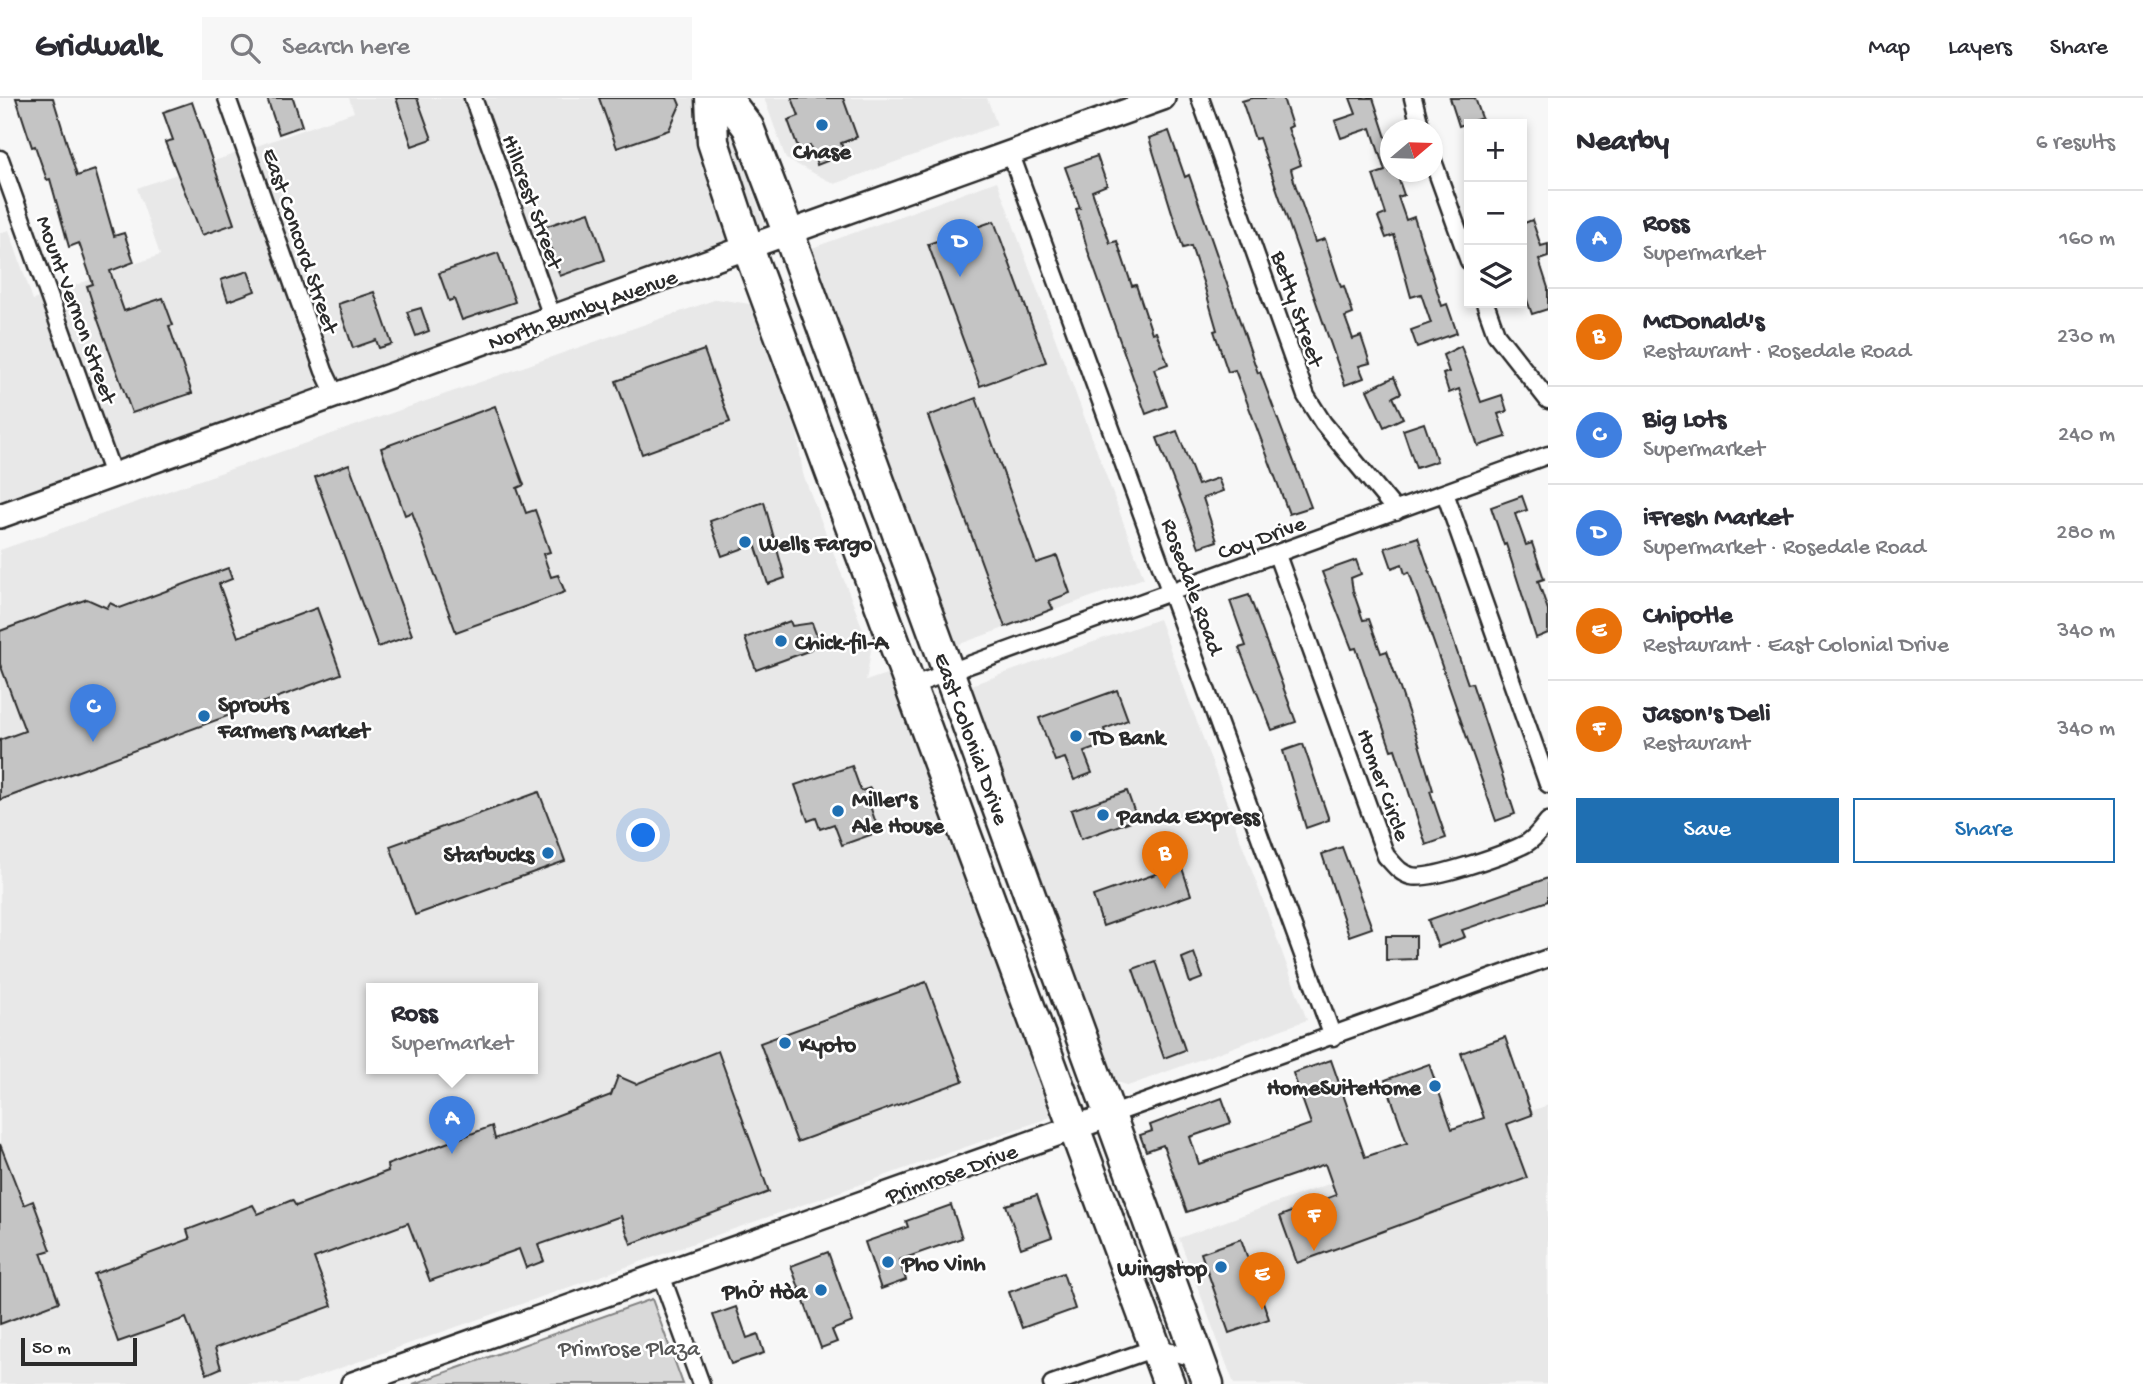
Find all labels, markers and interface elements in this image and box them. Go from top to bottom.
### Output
search box [202,17,692,80]
text: Gridwalk [35,29,160,67]
icon: search [226,29,264,67]
text: Search here [282,33,410,64]
text: Map [1868,34,1910,63]
text: Layers [1948,34,2012,63]
text: Share [2050,34,2108,63]
marker: Chase [814,117,830,133]
north arrow [1380,119,1443,182]
map controls [1464,119,1527,308]
button: + [1464,119,1527,182]
text: Nearby [1576,126,1669,161]
text: 6 results [2036,130,2115,157]
street label: Hillcrest Street [494,131,568,274]
place label: Chase [793,140,852,167]
street label: East Concord Street [254,145,344,339]
button: − [1464,182,1527,245]
text: Ross [1643,210,1689,241]
street label: Mount Vernon Street [28,213,122,409]
pin: D [937,219,983,277]
text: A [1592,226,1606,253]
text: 160 m [2059,226,2115,253]
text: Supermarket [1643,241,1765,268]
button: layers [1464,245,1527,308]
street label: Betty Street [1263,247,1329,372]
street label: North Bumby Avenue [485,264,682,358]
text: McDonald's [1643,308,1764,339]
text: B [1593,324,1605,351]
text: 230 m [2057,324,2115,351]
text: Restaurant · Rosedale Road [1643,339,1911,366]
text: Big Lots [1643,406,1726,437]
text: C [1593,422,1605,449]
text: 240 m [2058,422,2115,449]
text: Supermarket [1643,437,1765,464]
text: iFresh Market [1643,504,1792,535]
street label: Coy Drive [1215,511,1311,568]
street label: Rosedale Road [1154,515,1228,661]
text: D [1592,520,1607,547]
text: 280 m [2056,520,2115,547]
place label: Wells Fargo [758,532,872,559]
marker: Wells Fargo [737,534,753,550]
text: Supermarket · Rosedale Road [1643,535,1926,562]
text: Chipotle [1643,602,1733,633]
text: E [1592,618,1606,645]
text: 340 m [2057,618,2115,645]
place label: Chick-fil-A [795,631,889,658]
marker: Chick-fil-A [773,633,789,649]
text: Restaurant · East Colonial Drive [1643,633,1949,660]
street label: East Colonial Drive [926,649,1014,830]
pin: C [70,684,116,742]
place label: Sprouts Farmers Market [217,693,372,746]
text: Jason's Deli [1643,700,1771,731]
marker: Sprouts Farmers Market [196,708,212,724]
text: F [1593,716,1605,743]
text: 340 m [2057,716,2115,743]
place label: TD Bank [1088,726,1168,753]
street label: Homer Circle [1349,726,1415,846]
marker: TD Bank [1068,728,1084,744]
text: Restaurant [1643,731,1750,758]
place label: Miller's Ale House [851,788,945,841]
button: Save [1576,798,1839,863]
button: Share [1853,798,2115,863]
marker: Miller's Ale House [830,803,846,819]
place label: Panda Express [1115,805,1261,832]
marker: Panda Express [1095,807,1111,823]
your location [626,818,660,852]
pin: B [1142,831,1188,889]
place label: Starbucks [444,843,536,870]
marker: Starbucks [540,845,556,861]
popup [366,983,538,1074]
text: Ross [391,1000,437,1031]
text: Supermarket [391,1031,513,1058]
place label: Kyoto [798,1033,856,1060]
marker: Kyoto [777,1035,793,1051]
place label: HomeSuiteHome [1267,1076,1422,1103]
marker: HomeSuiteHome [1427,1078,1443,1094]
pin: A [429,1096,475,1154]
street label: Primrose Drive [882,1139,1023,1212]
pin: F [1291,1193,1337,1251]
place label: Pho Vinh [900,1252,986,1279]
pin: E [1239,1252,1285,1310]
marker: Pho Vinh [880,1254,896,1270]
place label: Wingstop [1116,1257,1208,1284]
marker: Wingstop [1213,1259,1229,1275]
place label: Phở Hòa [720,1279,808,1307]
marker: Phở Hòa [813,1282,829,1298]
scale bar [21,1335,136,1367]
park label: Primrose Plaza [557,1337,701,1364]
text: 50 m [32,1338,71,1361]

